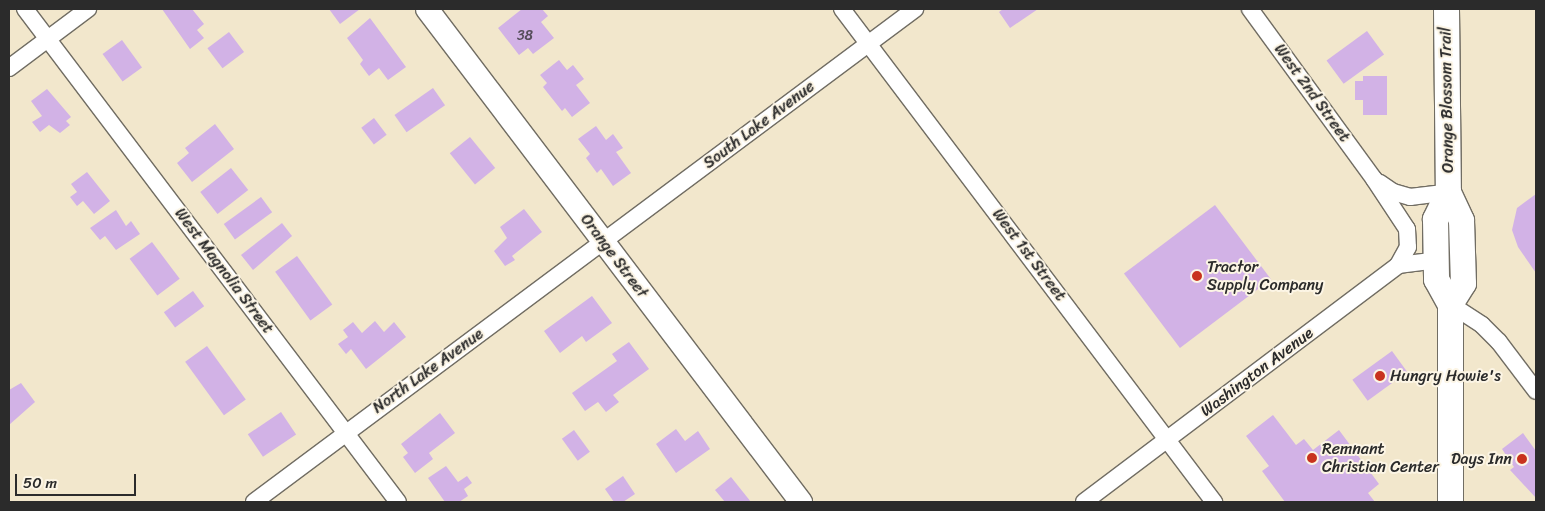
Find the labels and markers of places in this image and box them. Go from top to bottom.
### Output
place label: Tractor Supply Company [1207,257,1323,295]
marker: Tractor Supply Company [1191,270,1203,282]
place label: Hungry Howie's [1390,366,1502,386]
marker: Hungry Howie's [1374,370,1386,382]
place label: Remnant Christian Center [1322,439,1439,477]
place label: Days Inn [1451,449,1512,469]
marker: Remnant Christian Center [1306,452,1318,464]
marker: Days Inn [1516,453,1528,465]

